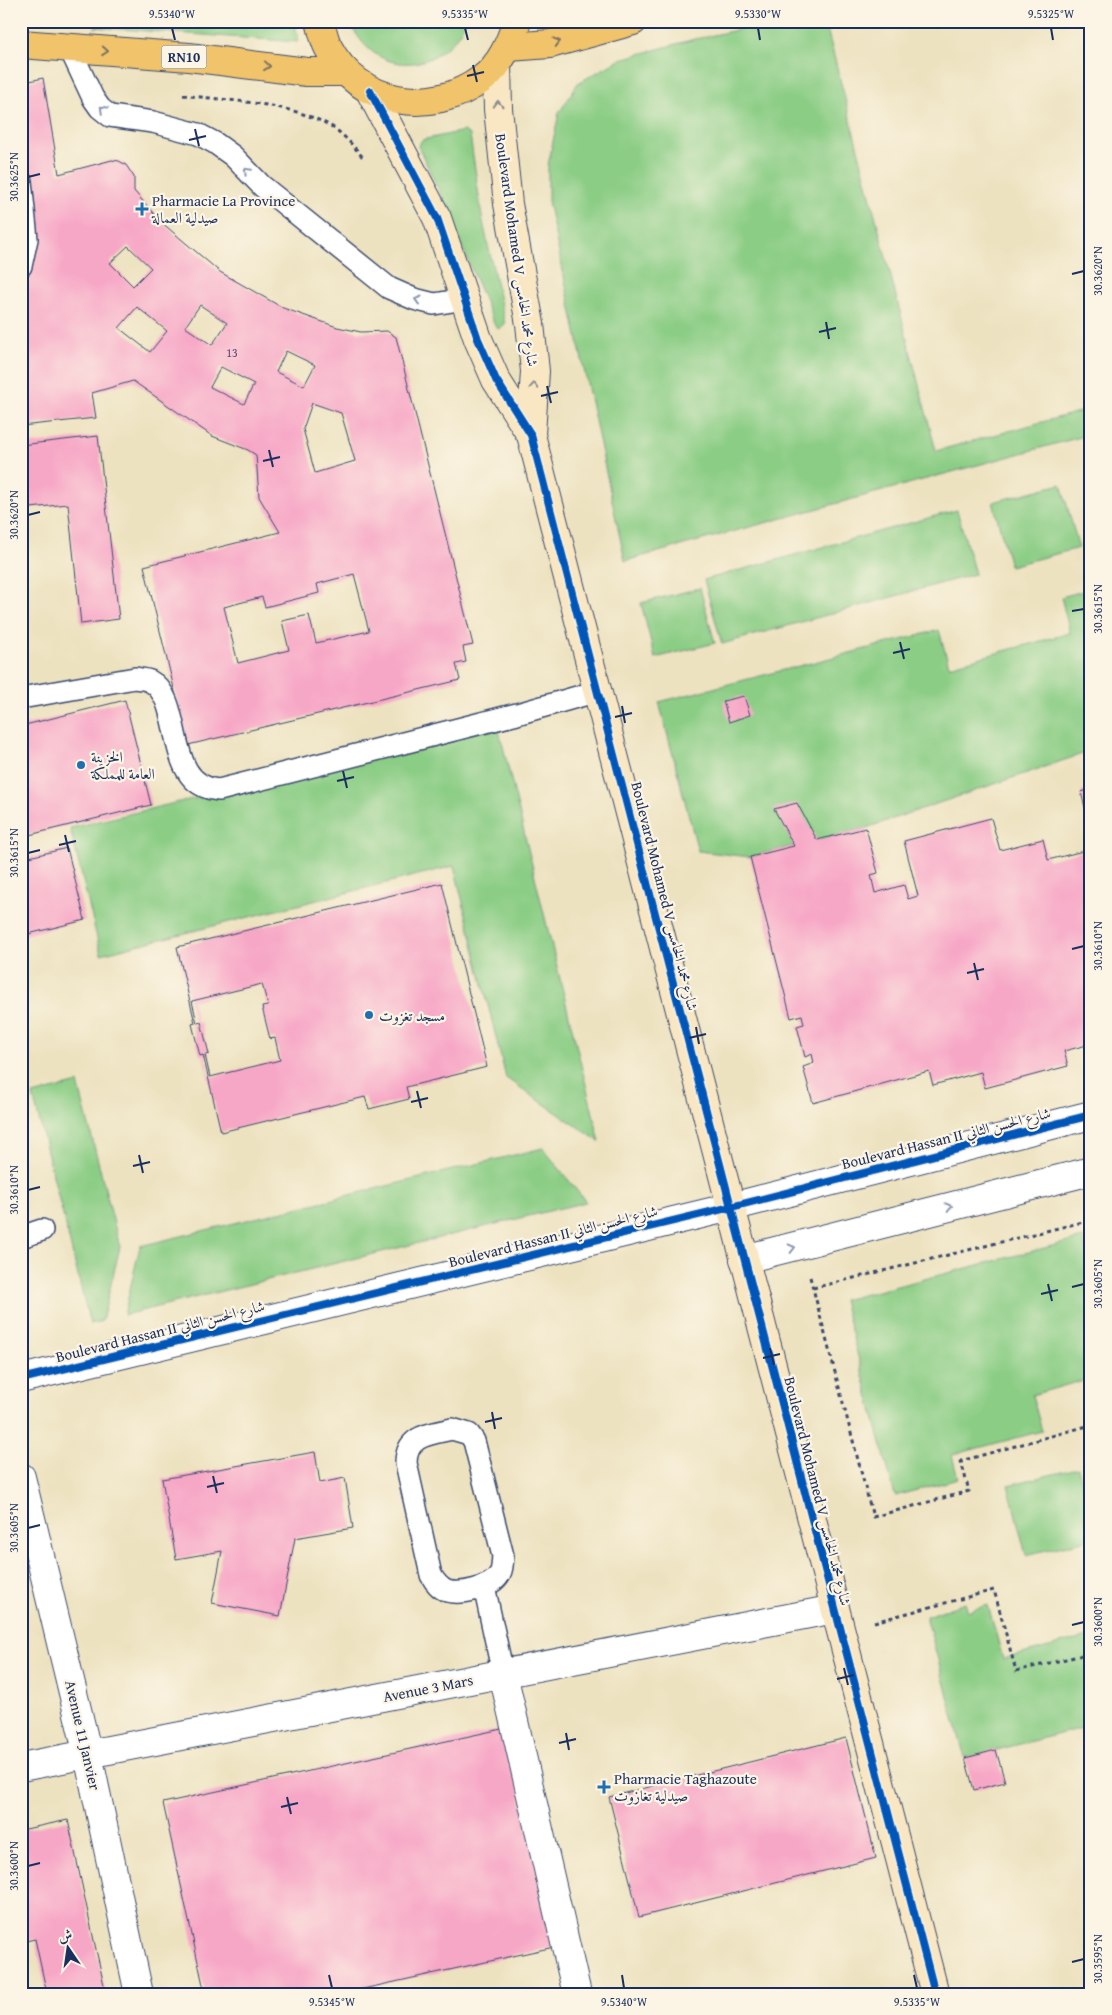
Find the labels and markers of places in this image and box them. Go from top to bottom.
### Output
place label: Pharmacie La Province صيدلية العمالة [151,190,295,228]
marker: Pharmacie La Province صيدلية العمالة [136,203,148,215]
place label: الخزينة العامة للمملكة [90,746,155,784]
marker: الخزينة العامة للمملكة [75,759,87,771]
place label: مسجد تغزوت [379,1005,445,1026]
marker: مسجد تغزوت [363,1009,375,1021]
place label: Pharmacie Taghazoute صيدلية تغازوت [614,1768,757,1806]
marker: Pharmacie Taghazoute صيدلية تغازوت [598,1781,610,1793]

